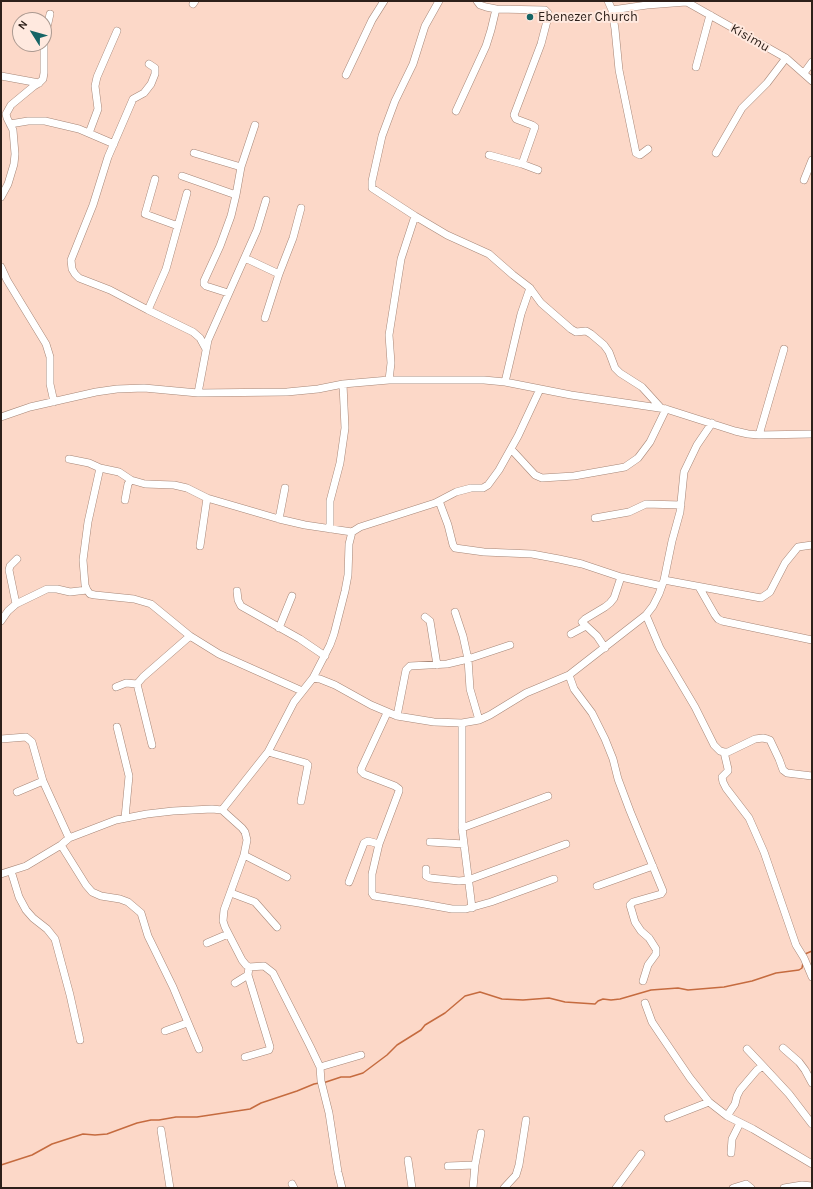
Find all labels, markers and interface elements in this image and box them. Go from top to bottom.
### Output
place label: Ebenezer Church [538,9,638,25]
north arrow [12,12,52,52]
marker: Ebenezer Church [525,12,535,22]
text: N [15,18,30,32]
street label: Kisimu [728,21,772,55]

